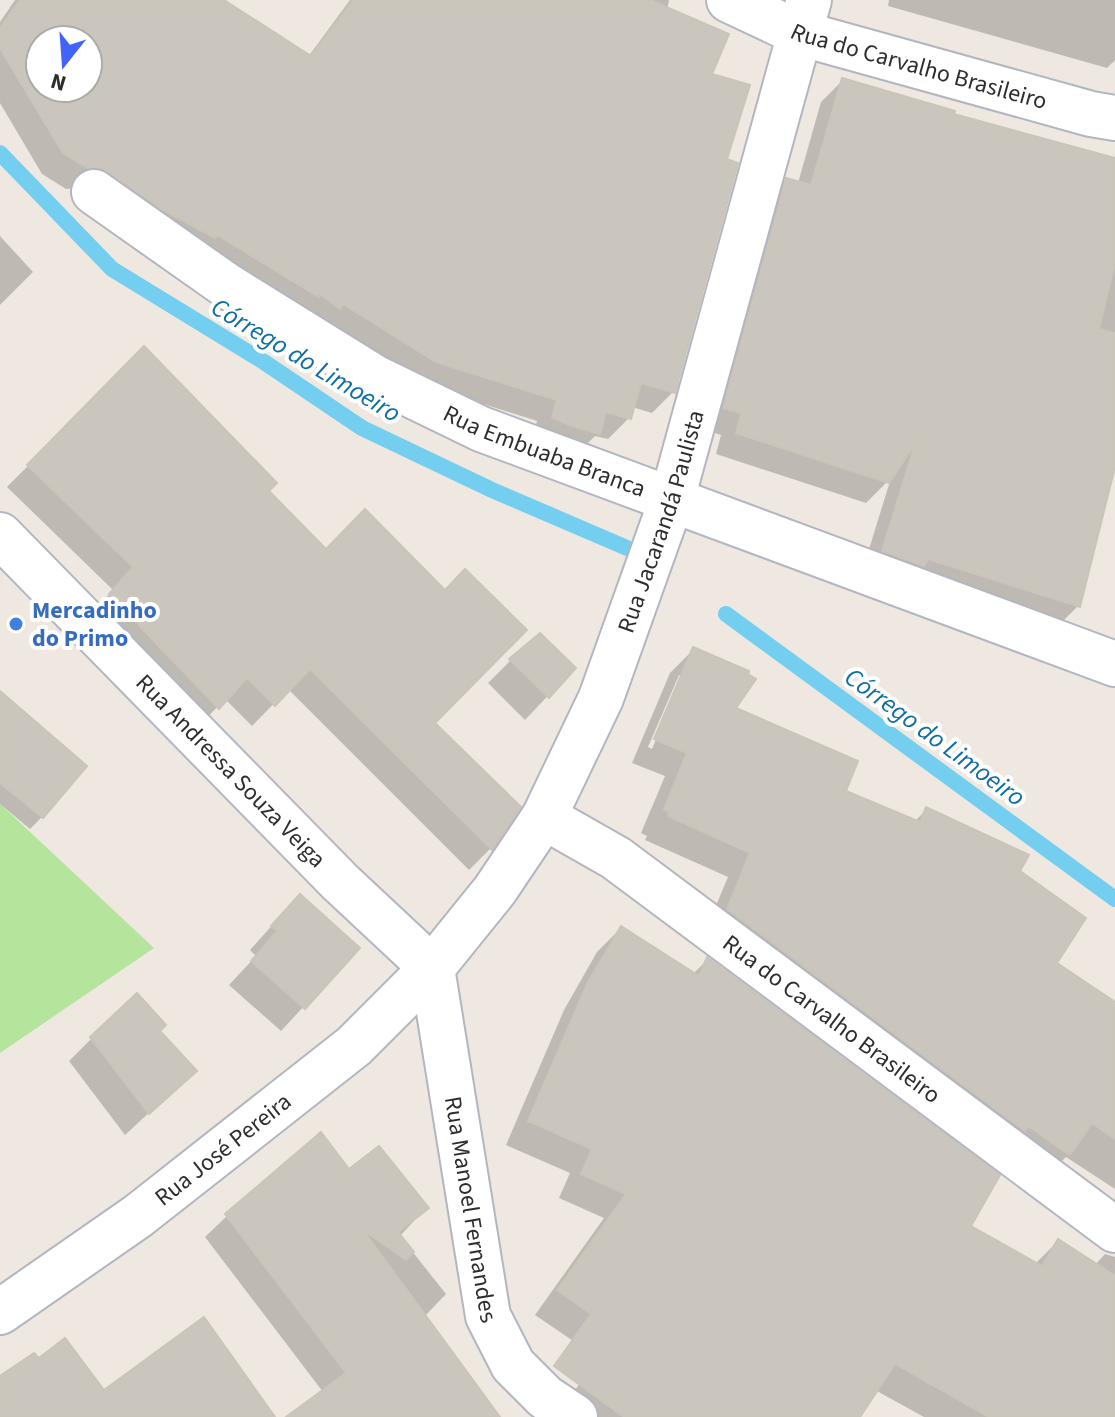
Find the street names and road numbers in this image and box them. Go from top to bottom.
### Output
street label: Rua do Carvalho Brasileiro [785,14,1051,119]
street label: Rua Embuaba Branca [437,396,651,506]
street label: Rua Jacarandá Paulista [608,406,713,638]
street label: Rua Andressa Souza Veiga [128,666,334,876]
street label: Rua do Carvalho Brasileiro [715,926,948,1112]
street label: Rua José Pereira [147,1084,299,1214]
street label: Rua Manoel Fernandes [435,1094,506,1329]

